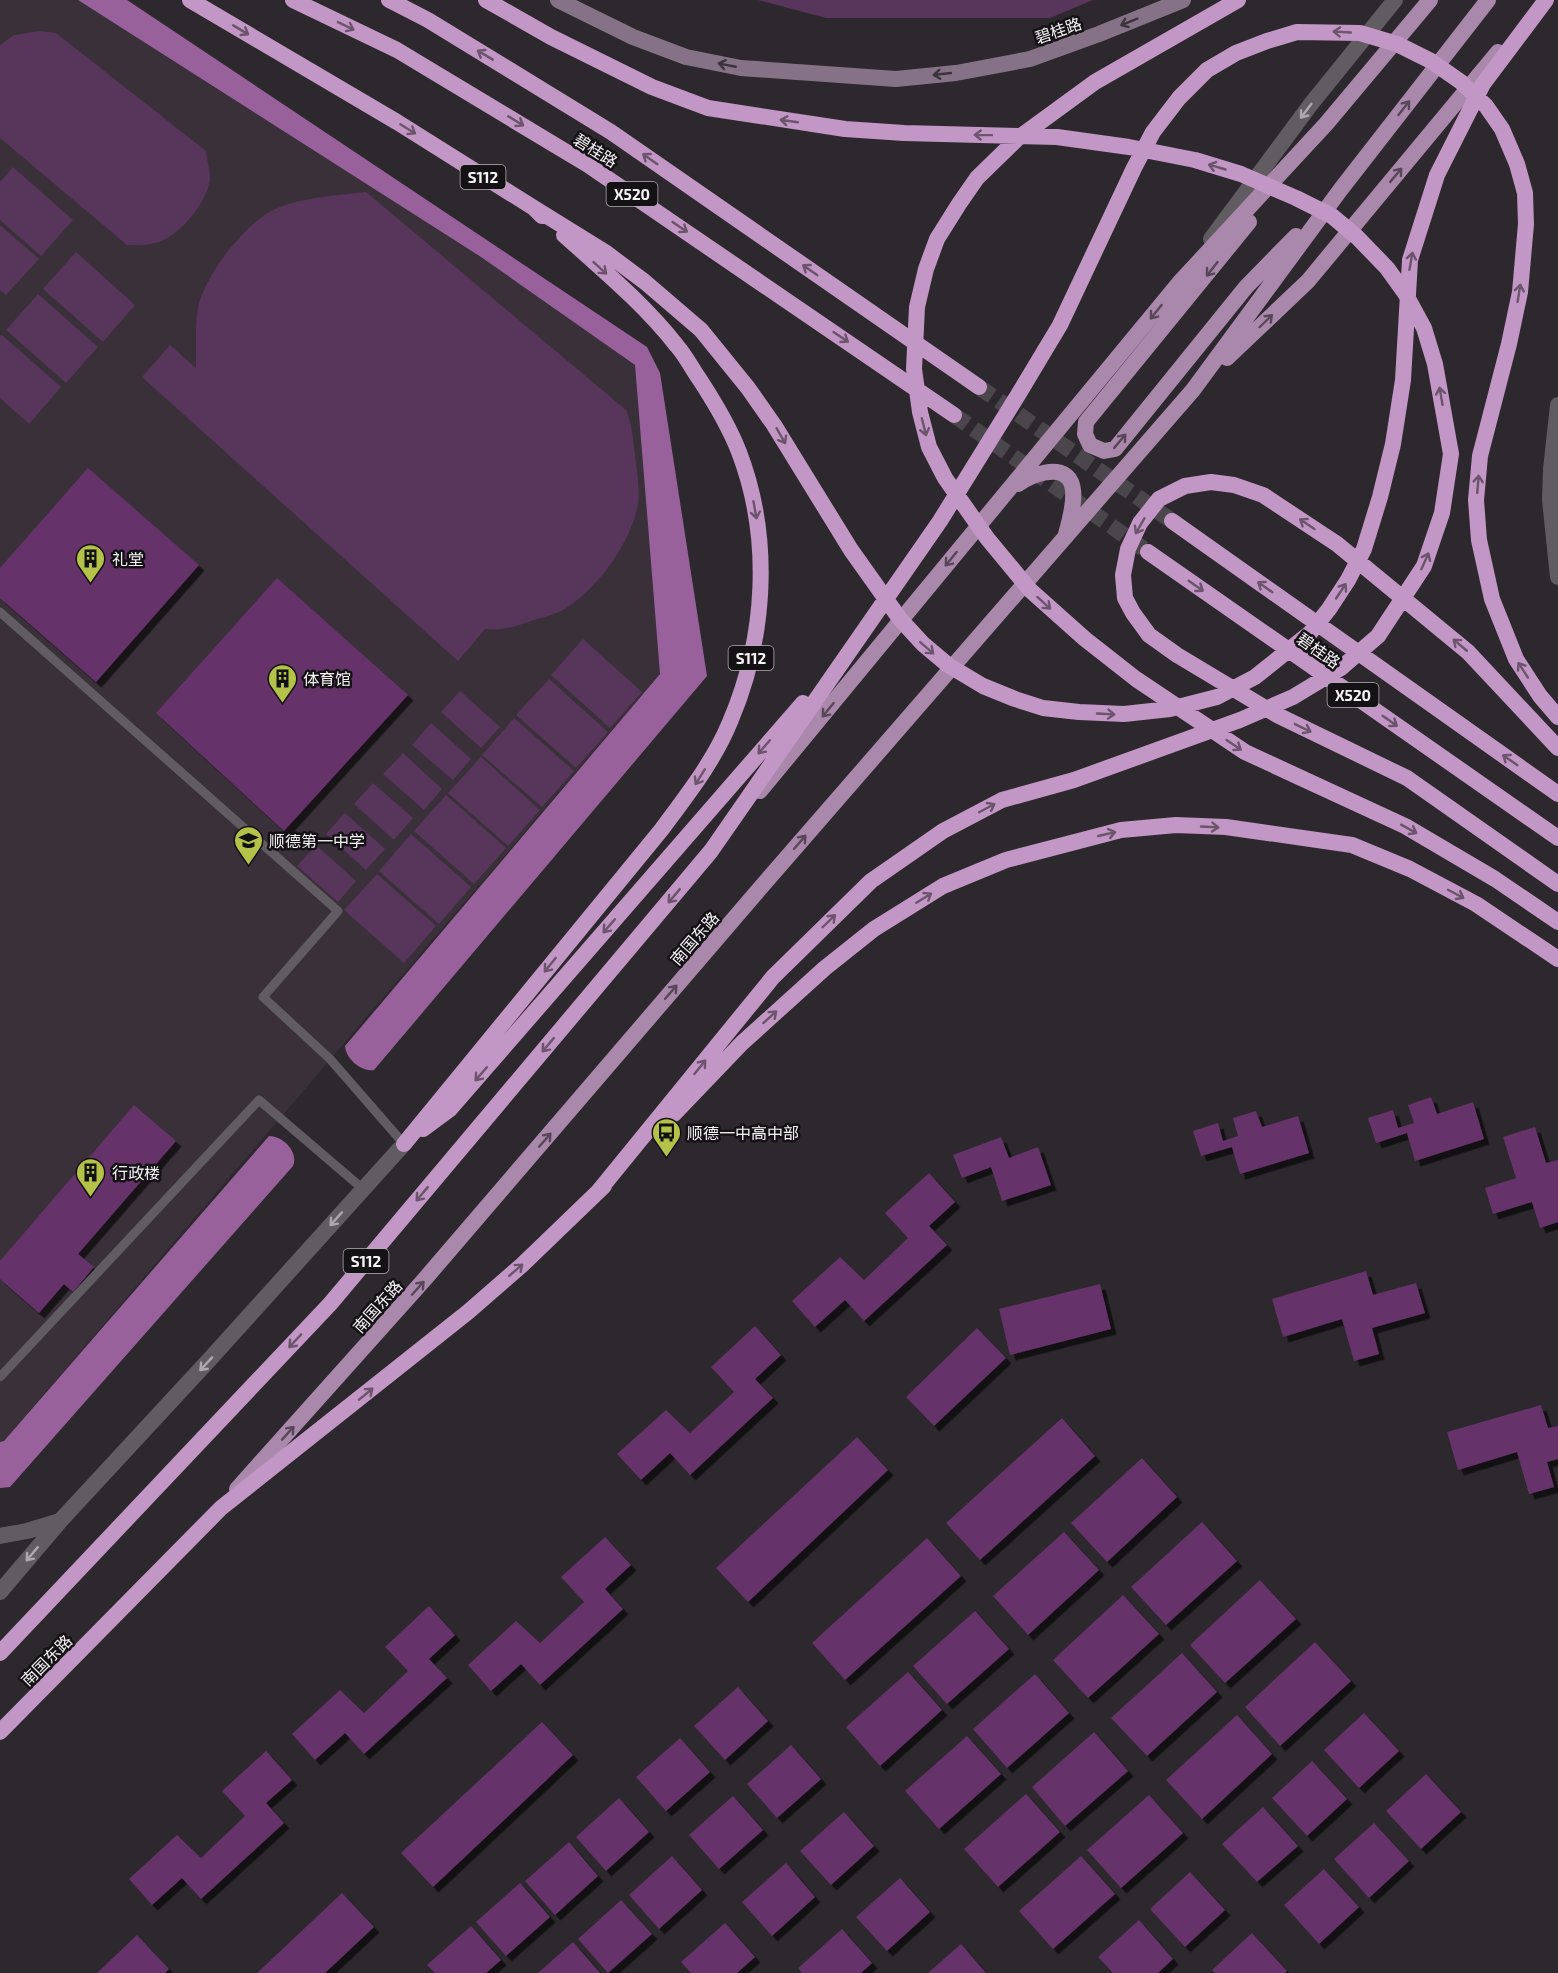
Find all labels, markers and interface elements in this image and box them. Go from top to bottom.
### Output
street label: 碧桂路 [1032,13,1084,47]
one-way arrow [1120,17,1138,28]
one-way arrow [336,20,354,32]
one-way arrow [232,24,249,36]
one-way arrow [1332,27,1352,38]
one-way arrow [477,49,494,61]
one-way arrow [717,59,737,70]
one-way arrow [932,69,952,80]
one-way arrow [1398,100,1411,116]
one-way arrow [1300,103,1313,119]
one-way arrow [507,116,524,128]
one-way arrow [780,116,799,127]
one-way arrow [399,124,416,136]
street label: 碧桂路 [571,129,621,171]
one-way arrow [974,129,994,141]
one-way arrow [642,153,659,165]
one-way arrow [1208,161,1227,172]
road number: S112 [460,165,506,189]
one-way arrow [1389,168,1403,183]
road number: X520 [606,182,658,206]
one-way arrow [671,221,687,233]
one-way arrow [1406,251,1417,271]
one-way arrow [592,261,607,275]
one-way arrow [1205,261,1218,277]
one-way arrow [803,264,819,276]
one-way arrow [1514,284,1525,304]
one-way arrow [1149,303,1162,319]
one-way arrow [1259,313,1274,328]
one-way arrow [832,331,848,343]
one-way arrow [1435,387,1446,407]
one-way arrow [918,417,930,436]
one-way arrow [775,427,787,444]
one-way arrow [1113,434,1127,449]
one-way arrow [1473,474,1484,494]
one-way arrow [750,500,761,519]
one-way arrow [1133,517,1145,534]
one-way arrow [1299,518,1316,530]
building icon: 礼堂 [75,542,107,584]
place label: 礼堂 [112,549,144,568]
one-way arrow [945,551,958,567]
one-way arrow [1420,552,1431,571]
one-way arrow [1187,580,1203,592]
one-way arrow [1258,581,1274,593]
one-way arrow [1335,582,1348,599]
one-way arrow [1036,596,1051,610]
street label: 碧桂路 [1294,628,1344,672]
one-way arrow [1453,638,1468,652]
one-way arrow [919,641,934,655]
road number: S112 [728,646,774,670]
building icon: 体育馆 [266,662,298,704]
one-way arrow [1517,663,1529,679]
place label: 体育馆 [303,669,351,688]
road number: X520 [1328,683,1378,707]
one-way arrow [821,702,834,718]
one-way arrow [1095,708,1115,719]
one-way arrow [1382,715,1398,727]
one-way arrow [1294,722,1312,734]
one-way arrow [757,739,771,754]
one-way arrow [1225,739,1242,751]
one-way arrow [1503,754,1519,766]
one-way arrow [694,768,706,785]
one-way arrow [977,802,995,813]
one-way arrow [1199,821,1219,832]
one-way arrow [1400,823,1417,835]
school or university icon: 顺德第一中学 [232,824,264,866]
one-way arrow [1097,827,1116,839]
place label: 顺德第一中学 [269,831,365,850]
one-way arrow [793,835,807,850]
one-way arrow [667,888,680,904]
one-way arrow [1447,888,1464,900]
one-way arrow [915,891,932,903]
street label: 南国东路 [666,908,722,968]
one-way arrow [822,914,837,929]
one-way arrow [602,918,615,934]
one-way arrow [543,957,557,972]
one-way arrow [665,984,678,1000]
one-way arrow [763,1010,778,1024]
one-way arrow [541,1037,555,1052]
one-way arrow [693,1059,706,1075]
one-way arrow [474,1066,488,1081]
bus stop icon: 顺德一中高中部 [650,1116,682,1158]
place label: 顺德一中高中部 [687,1123,799,1142]
one-way arrow [538,1132,551,1148]
building icon: 行政楼 [75,1156,107,1198]
place label: 行政楼 [112,1163,160,1182]
one-way arrow [416,1186,429,1202]
one-way arrow [329,1211,343,1226]
road number: S112 [344,1249,388,1273]
one-way arrow [508,1263,523,1277]
street label: 南国东路 [349,1276,405,1336]
one-way arrow [411,1281,425,1296]
one-way arrow [287,1334,302,1349]
one-way arrow [199,1356,213,1371]
one-way arrow [357,1388,373,1401]
one-way arrow [281,1426,295,1441]
one-way arrow [26,1546,39,1562]
street label: 南国东路 [17,1631,75,1689]

